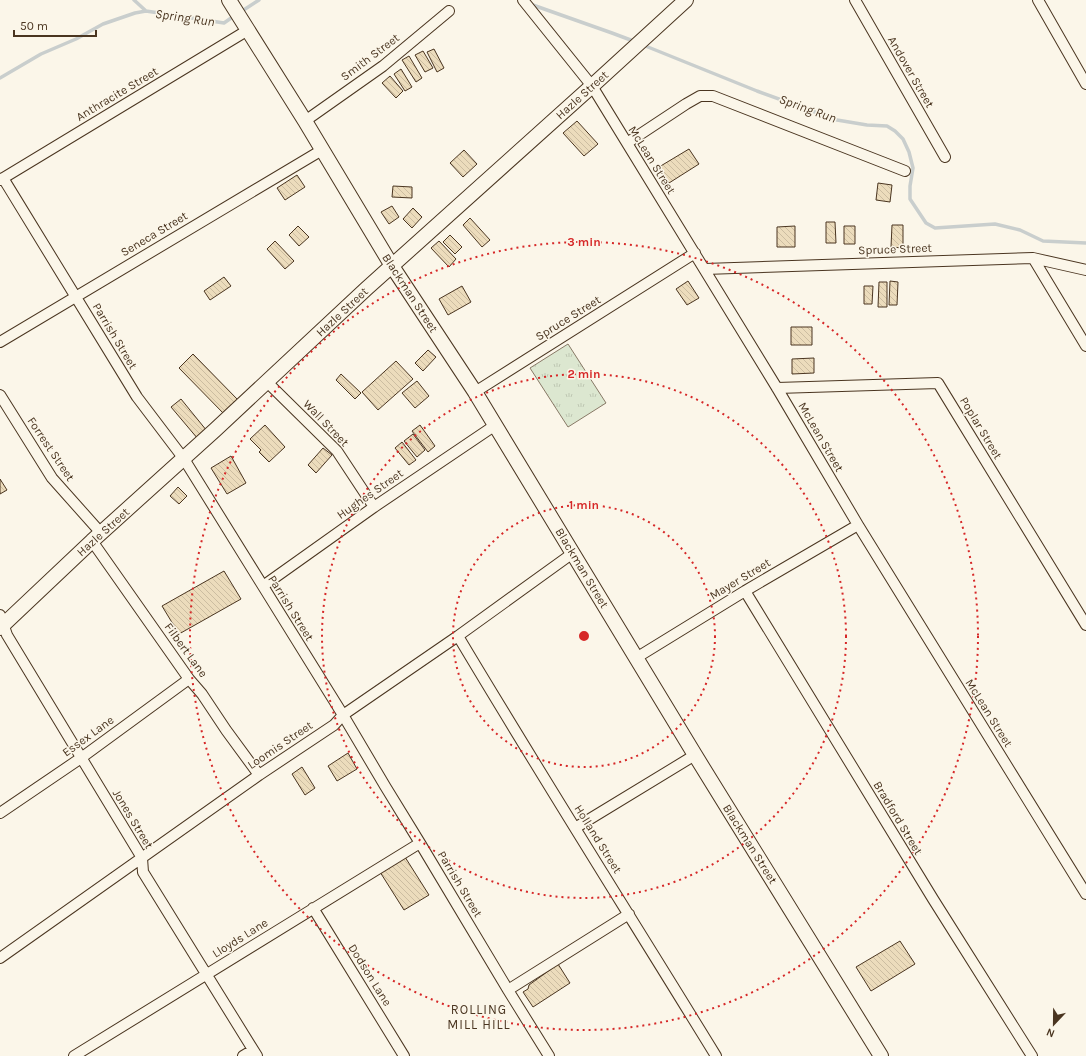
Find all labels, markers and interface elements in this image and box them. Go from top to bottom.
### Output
water label: Spring Run [154,6,216,29]
scale bar [14,12,96,38]
text: 50 m [20,19,48,33]
street label: Smith Street [338,30,402,84]
street label: Andover Street [885,34,937,111]
street label: Anthracite Street [74,64,161,124]
street label: Hazle Street [553,68,611,122]
water label: Spring Run [777,91,838,126]
street label: McLean Street [625,123,679,197]
street label: Seneca Street [118,208,190,259]
text: 3 min [567,235,601,249]
street label: Spruce Street [858,241,933,257]
street label: Blackman Street [379,251,441,335]
street label: Hazle Street [313,284,371,340]
street label: Spruce Street [533,292,604,344]
street label: Parrish Street [90,300,141,372]
text: 2 min [567,367,601,381]
street label: Poplar Street [957,394,1005,462]
street label: Wall Street [300,397,352,450]
street label: McLean Street [795,400,847,475]
street label: Forrest Street [25,414,78,484]
street label: Hughes Street [334,466,406,522]
text: 1 min [569,498,599,512]
street label: Hazle Street [74,505,132,559]
street label: Blackman Street [553,525,612,611]
street label: Mayer Street [707,555,773,603]
street label: Parrish Street [265,573,317,644]
street label: Filbert Lane [162,620,210,680]
centre of rings [577,629,591,643]
street label: McLean Street [962,676,1016,750]
street label: Essex Lane [60,713,116,759]
street label: Loomis Street [245,718,316,772]
street label: Bradford Street [871,779,926,858]
street label: Jones Street [110,787,156,852]
street label: Holland Street [571,802,625,876]
street label: Blackman Street [720,802,780,887]
street label: Parrish Street [435,848,486,920]
street label: Lloyds Lane [210,915,270,961]
street label: Dodson Lane [345,942,395,1008]
district label: ROLLING MILL HILL [447,1002,511,1032]
north arrow [1034,1004,1074,1044]
text: N [1044,1025,1057,1040]

